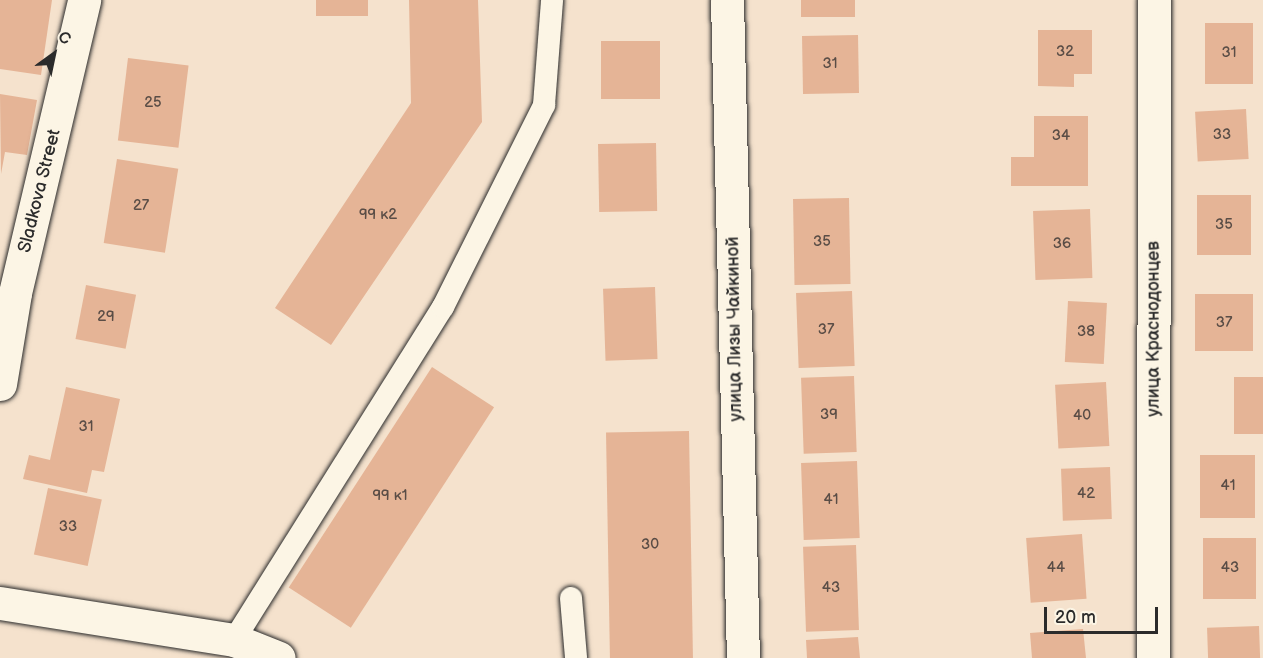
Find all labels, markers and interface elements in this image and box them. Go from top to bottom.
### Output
north arrow [24,24,84,84]
text: С [54,27,74,49]
house number: 32 [1056,43,1074,61]
house number: 31 [1221,44,1237,62]
house number: 31 [822,55,838,73]
house number: 25 [144,94,162,112]
house number: 33 [1213,126,1231,144]
street label: Sladkova Street [14,127,66,255]
house number: 34 [1052,127,1070,145]
house number: 27 [133,197,149,215]
house number: 99 к2 [359,206,397,224]
house number: 35 [1215,216,1233,234]
house number: 35 [813,233,831,251]
house number: 36 [1053,235,1071,253]
street label: улица Лизы Чайкиной [723,236,747,422]
street label: улица Краснодонцев [1143,241,1165,417]
house number: 29 [97,308,115,326]
house number: 37 [1216,314,1232,332]
house number: 37 [818,321,834,339]
house number: 38 [1077,323,1095,341]
house number: 39 [820,406,838,424]
house number: 40 [1073,407,1091,425]
house number: 31 [78,418,94,436]
house number: 41 [1221,477,1235,495]
house number: 42 [1077,485,1095,503]
house number: 99 к1 [372,487,408,505]
house number: 41 [824,491,838,509]
house number: 33 [59,518,77,536]
house number: 30 [641,536,659,554]
house number: 44 [1047,559,1065,577]
house number: 43 [1221,559,1239,577]
house number: 43 [822,579,840,597]
scale bar [1047,595,1161,633]
text: 20 m [1055,607,1096,628]

